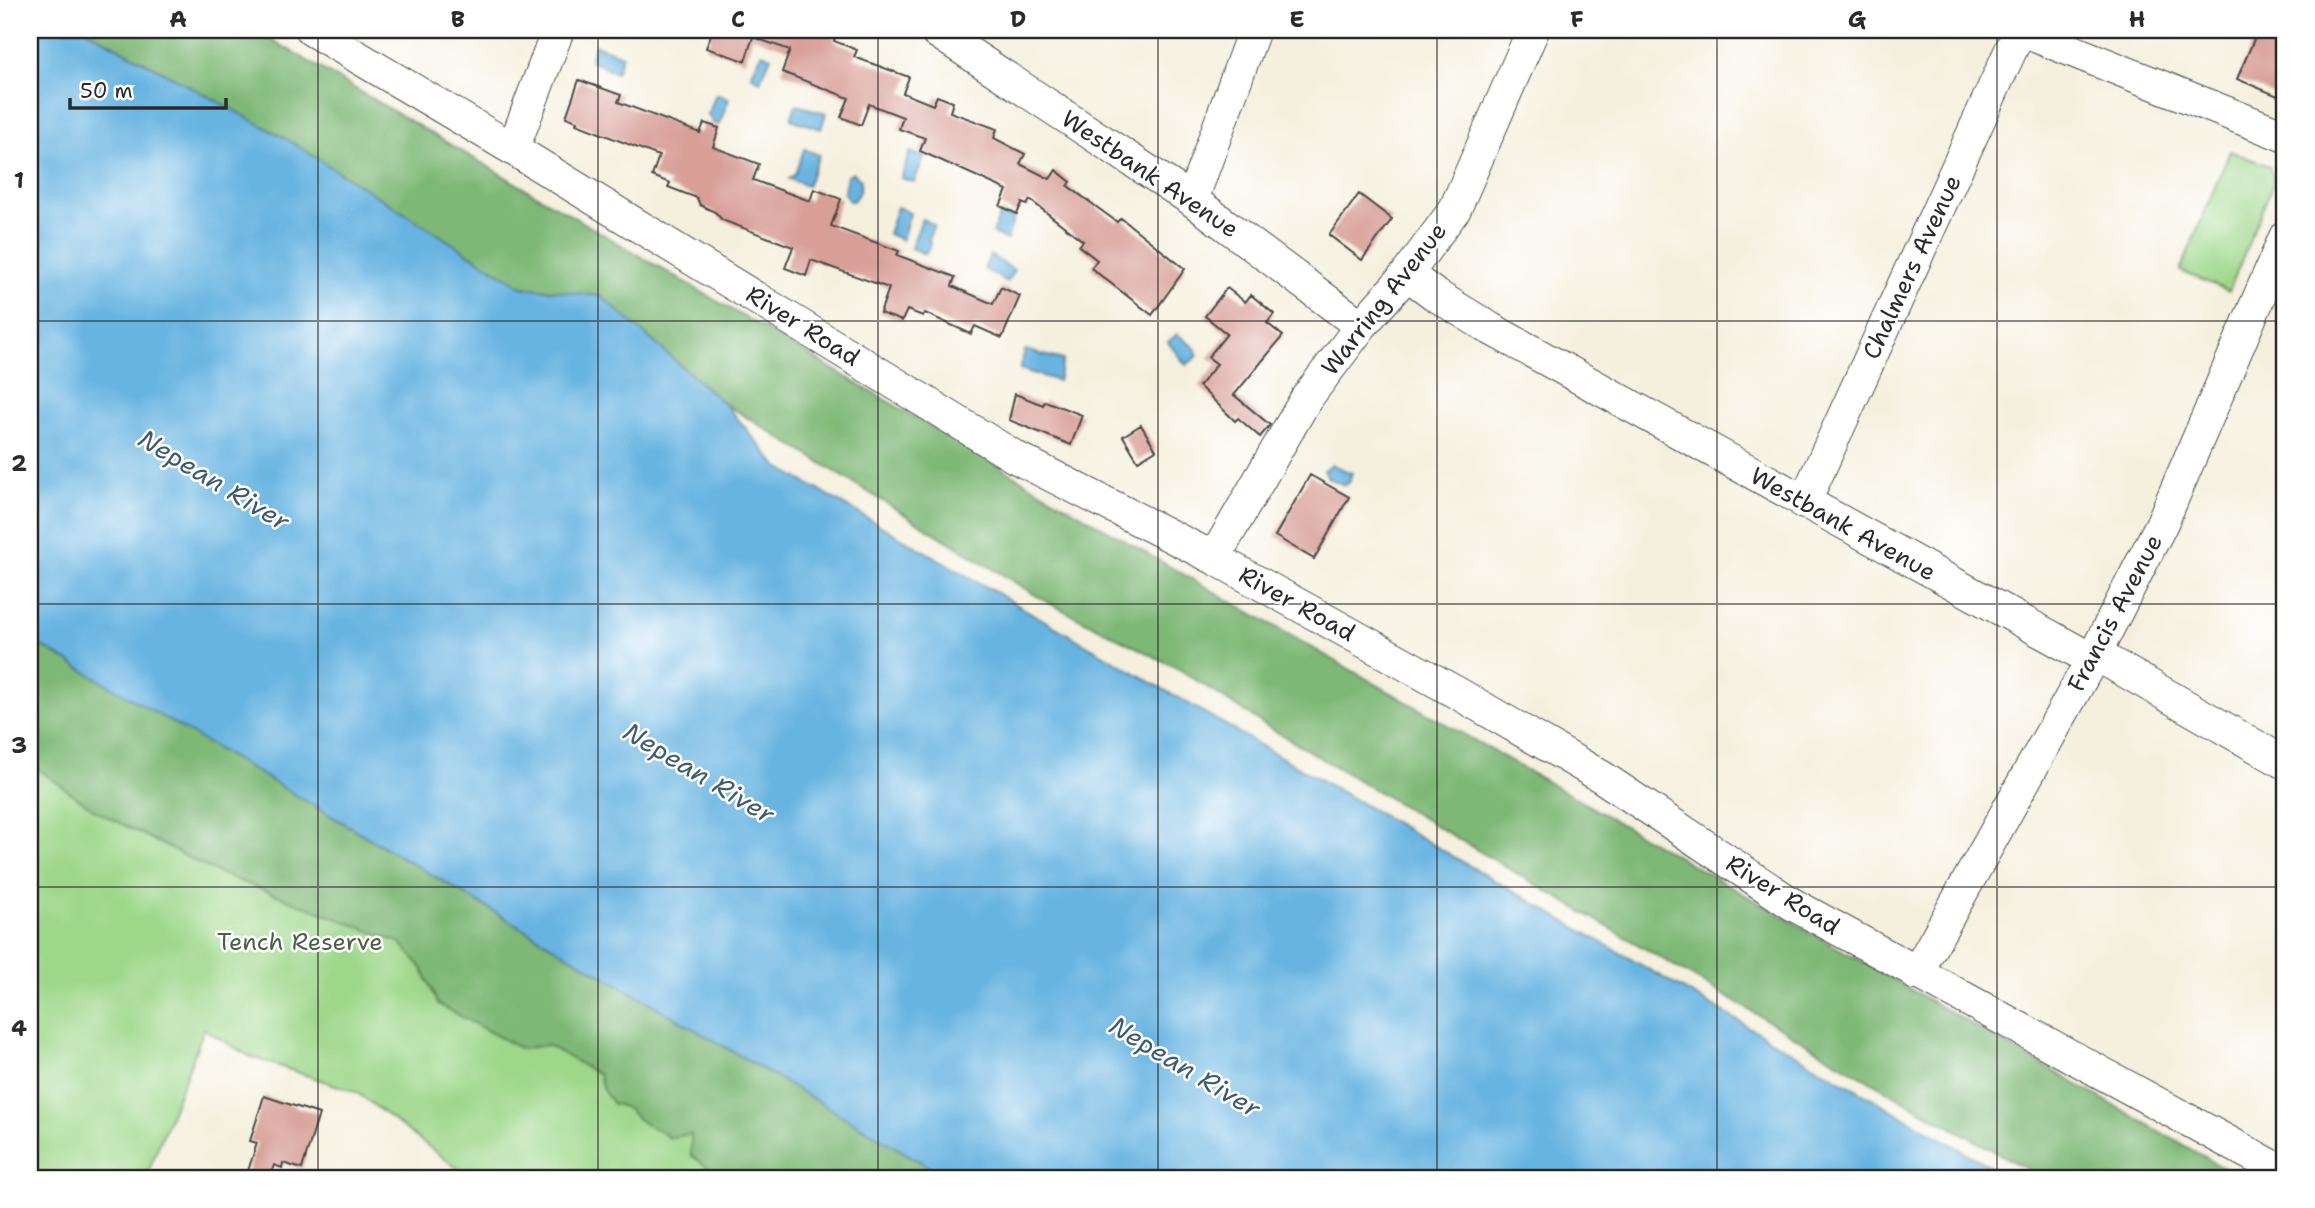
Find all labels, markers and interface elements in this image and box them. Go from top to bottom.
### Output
text: A [169,4,187,34]
text: B [451,4,465,34]
text: C [731,4,745,34]
text: D [1010,4,1026,34]
text: E [1289,4,1305,34]
text: F [1570,4,1584,34]
text: G [1848,4,1867,34]
text: H [2129,4,2145,34]
scale bar [70,66,226,110]
text: 50 m [80,77,133,105]
street label: Westbank Avenue [1055,103,1245,245]
text: 1 [14,165,24,195]
street label: Chalmers Avenue [1855,170,1969,364]
street label: Warring Avenue [1314,216,1454,382]
street label: River Road [740,278,866,374]
water label: Nepean River [132,421,297,539]
text: 2 [11,448,27,478]
street label: Westbank Avenue [1745,460,1941,588]
street label: Francis Avenue [2060,529,2170,697]
street label: River Road [1233,559,1361,649]
water label: Nepean River [617,714,782,832]
text: 3 [11,730,27,760]
street label: River Road [1720,847,1846,943]
park label: Tench Reserve [217,926,383,958]
water label: Nepean River [1103,1008,1268,1126]
text: 4 [11,1013,27,1043]

